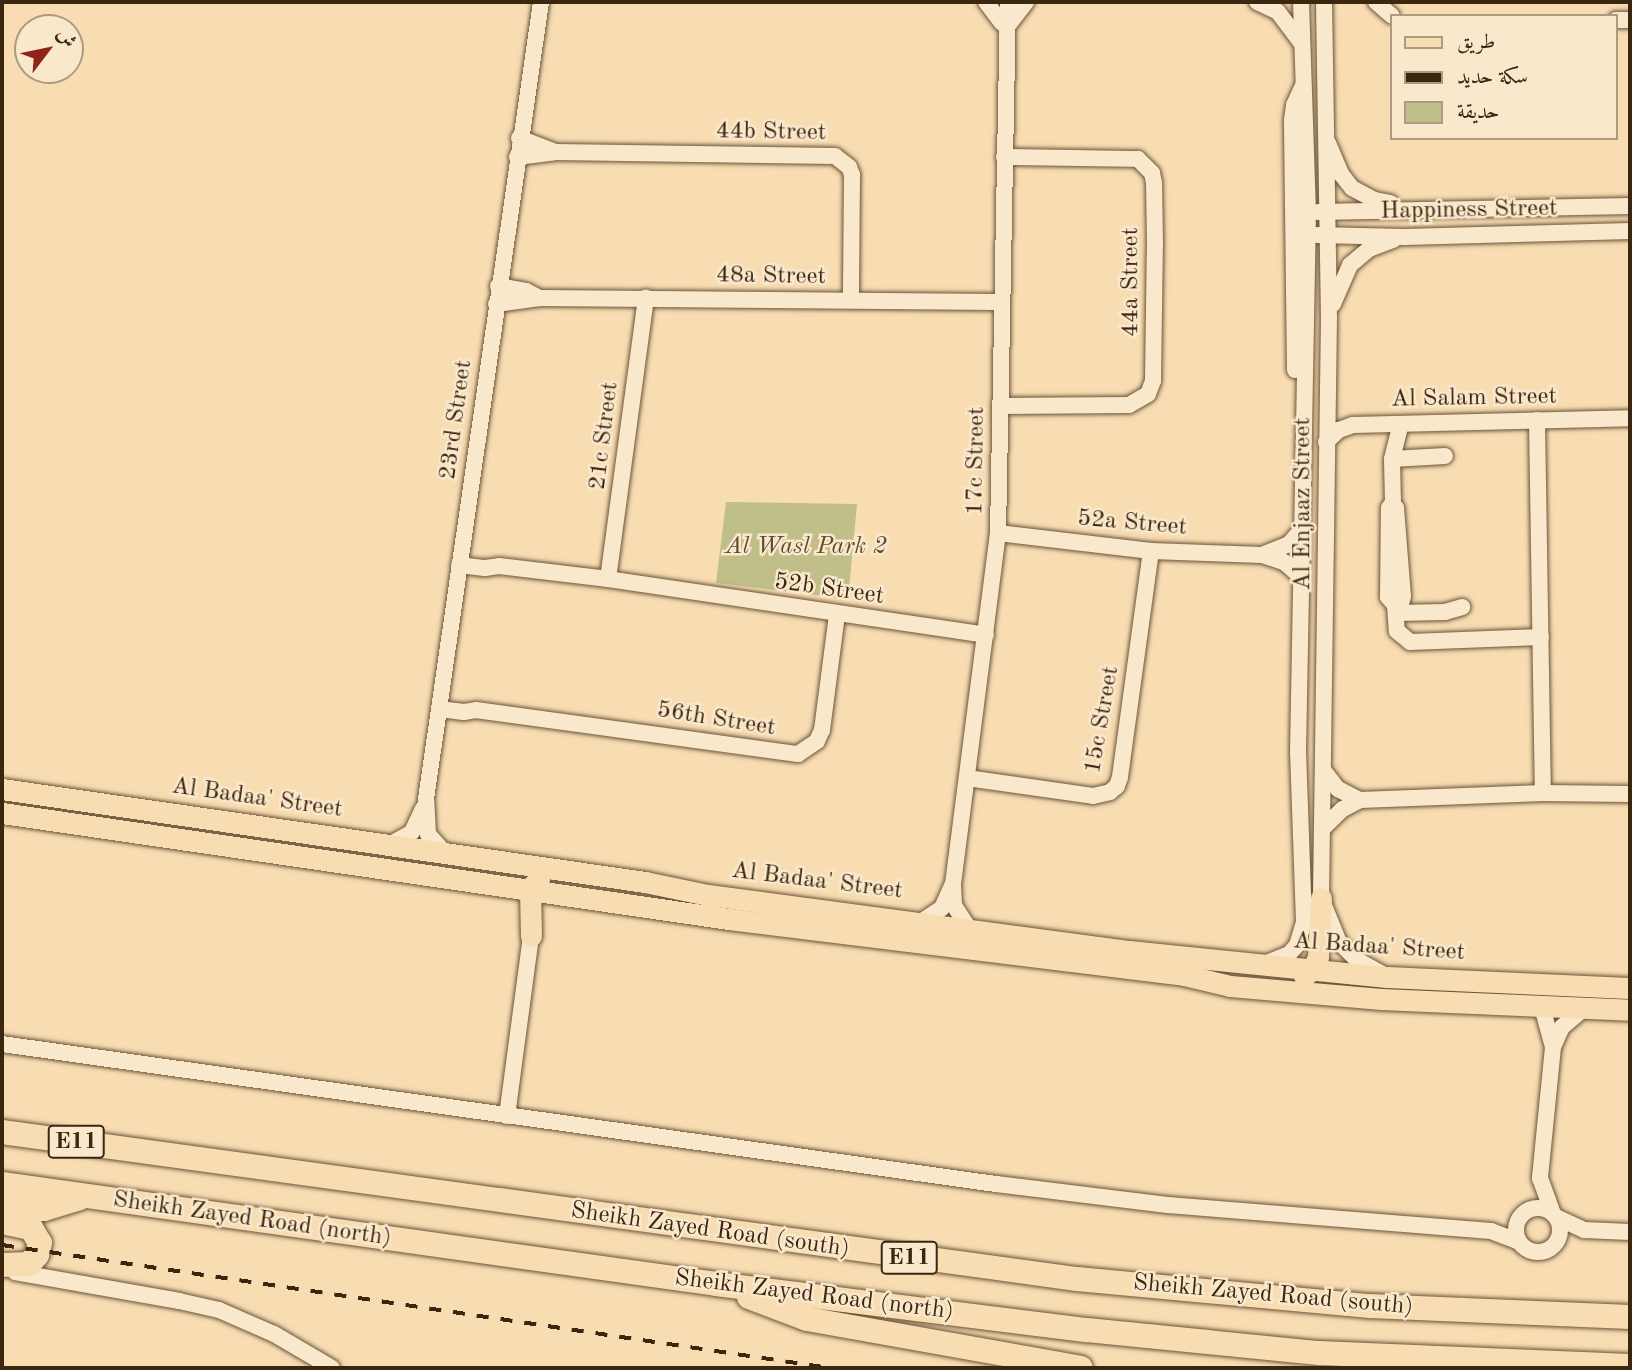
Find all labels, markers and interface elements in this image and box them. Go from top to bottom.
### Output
north arrow [14,14,84,84]
legend [1390,14,1618,140]
text: ش [52,26,79,52]
text: طريق [1457,32,1495,53]
text: سكة حديد [1457,67,1528,88]
text: حديقة [1457,102,1500,123]
street label: 44b Street [716,118,826,148]
street label: Happiness Street [1380,195,1558,227]
street label: 44a Street [1118,227,1146,337]
street label: 48a Street [716,262,826,292]
street label: 23rd Street [434,358,480,482]
street label: 21c Street [584,380,626,492]
street label: Al Salam Street [1391,383,1557,415]
street label: 17c Street [962,406,992,516]
street label: Al Enjaaz Street [1290,417,1318,591]
street label: 52a Street [1076,505,1188,543]
park label: Al Wasl Park 2 [725,534,887,562]
street label: 52b Street [772,568,886,612]
street label: 15c Street [1079,664,1127,776]
street label: 56th Street [655,696,777,744]
street label: Al Badaa' Street [170,773,344,825]
street label: Al Badaa' Street [730,857,904,907]
street label: Al Badaa' Street [1292,928,1466,968]
road number: E11 [46,1122,106,1162]
street label: Sheikh Zayed Road (north) [111,1186,393,1254]
street label: Sheikh Zayed Road (south) [569,1197,851,1265]
road number: E11 [879,1238,939,1278]
street label: Sheikh Zayed Road (north) [673,1265,955,1327]
street label: Sheikh Zayed Road (south) [1132,1269,1414,1323]

